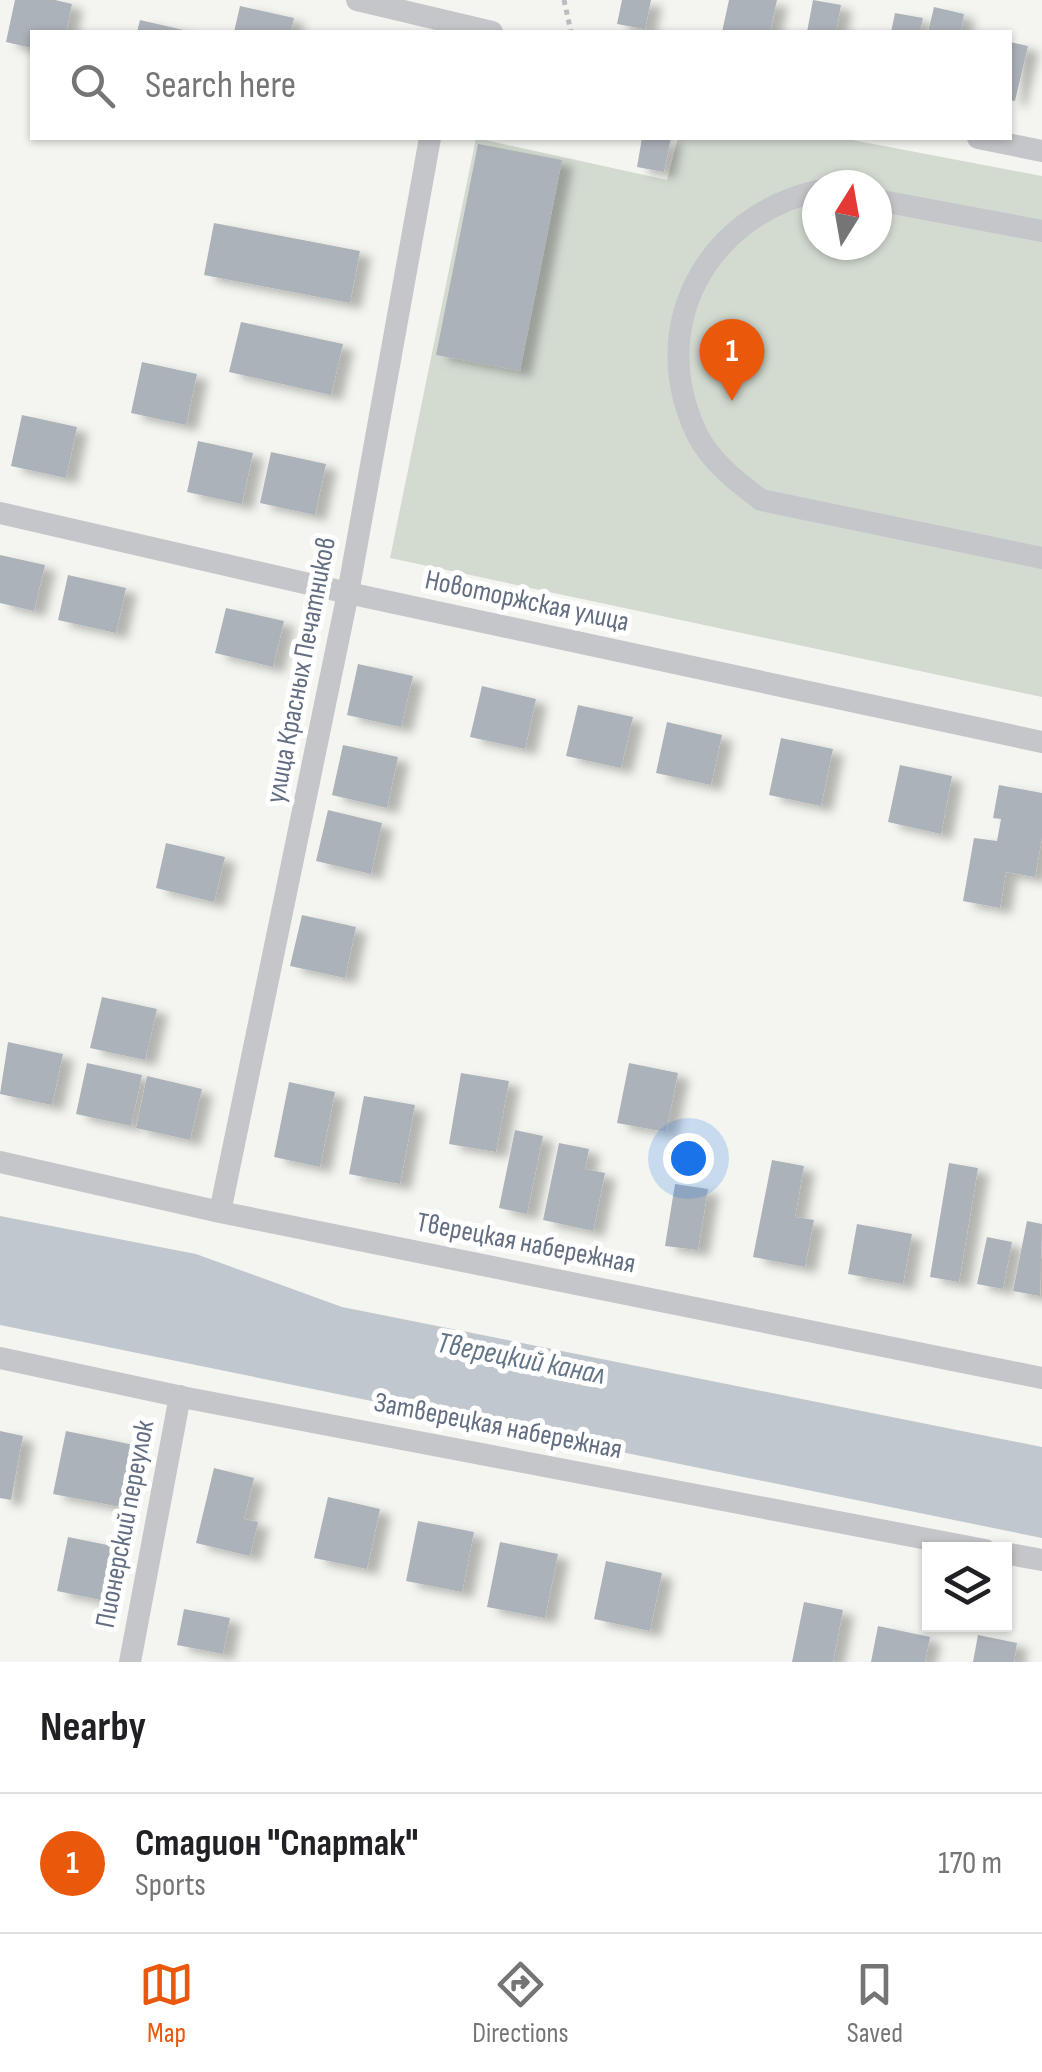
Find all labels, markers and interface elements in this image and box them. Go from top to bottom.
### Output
search box [30,30,1012,140]
icon: search [65,58,120,113]
text: Search here [145,63,296,108]
north arrow [802,170,892,260]
pin: 1 [700,318,764,401]
street label: улица Красных Печатников [259,534,343,806]
street label: Новоторжская улица [422,563,632,639]
your location [663,1133,714,1184]
street label: Тверецкая набережная [414,1206,638,1280]
water label: Тверецкий канал [434,1325,608,1393]
street label: Затверецкая набережная [371,1386,625,1466]
street label: Пионерский переулок [89,1417,161,1630]
map controls [922,1542,1012,1632]
button: layers [922,1542,1012,1632]
text: Nearby [40,1702,146,1753]
text: Стадион "Спартак" [135,1821,418,1866]
text: 1 [66,1844,79,1883]
text: 170 m [938,1844,1002,1883]
text: Sports [135,1866,206,1905]
tab: Map [139,1957,194,2050]
tab: Directions [472,1957,569,2050]
tab: Saved [847,1957,903,2050]

